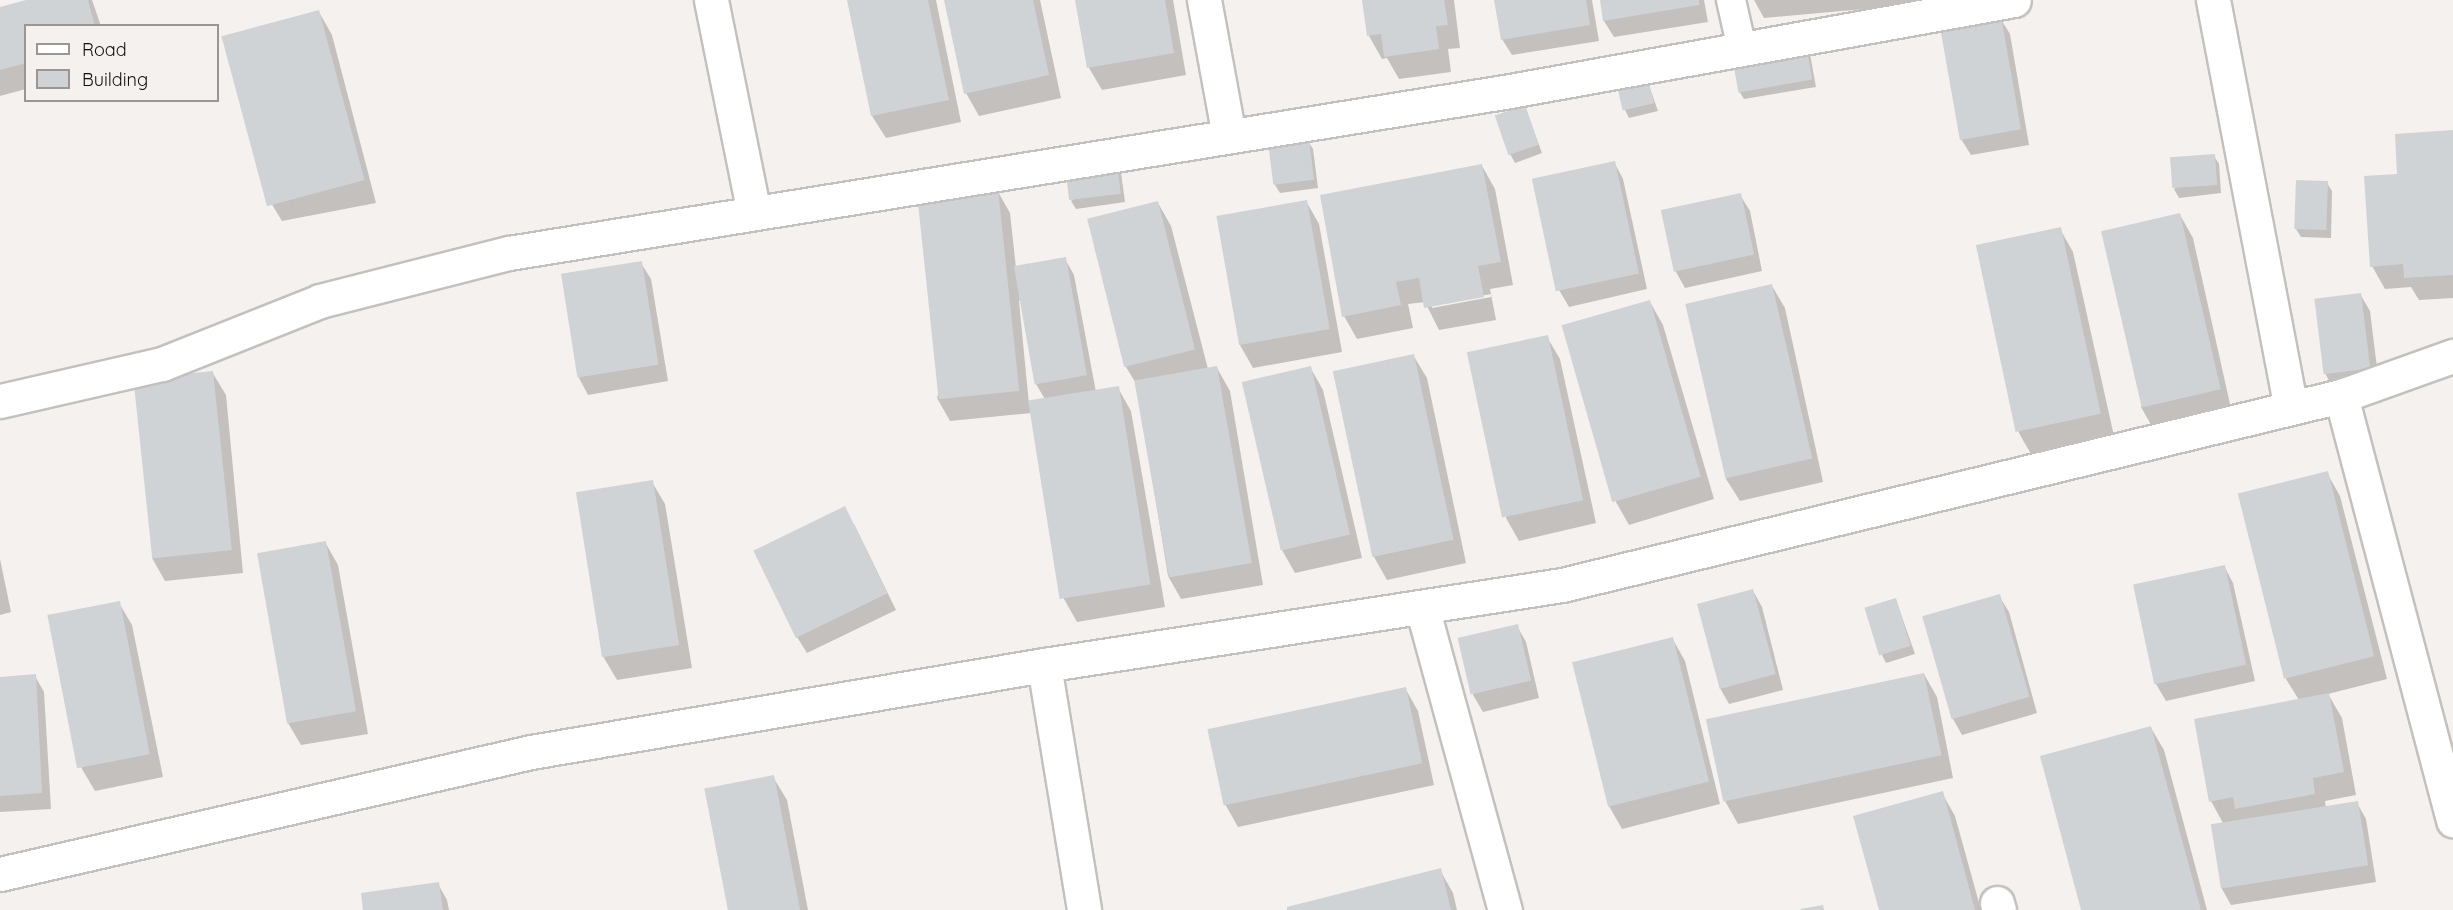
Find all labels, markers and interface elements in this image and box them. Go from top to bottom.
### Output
legend [24,24,219,102]
text: Road [82,38,127,61]
text: Building [82,68,148,91]

